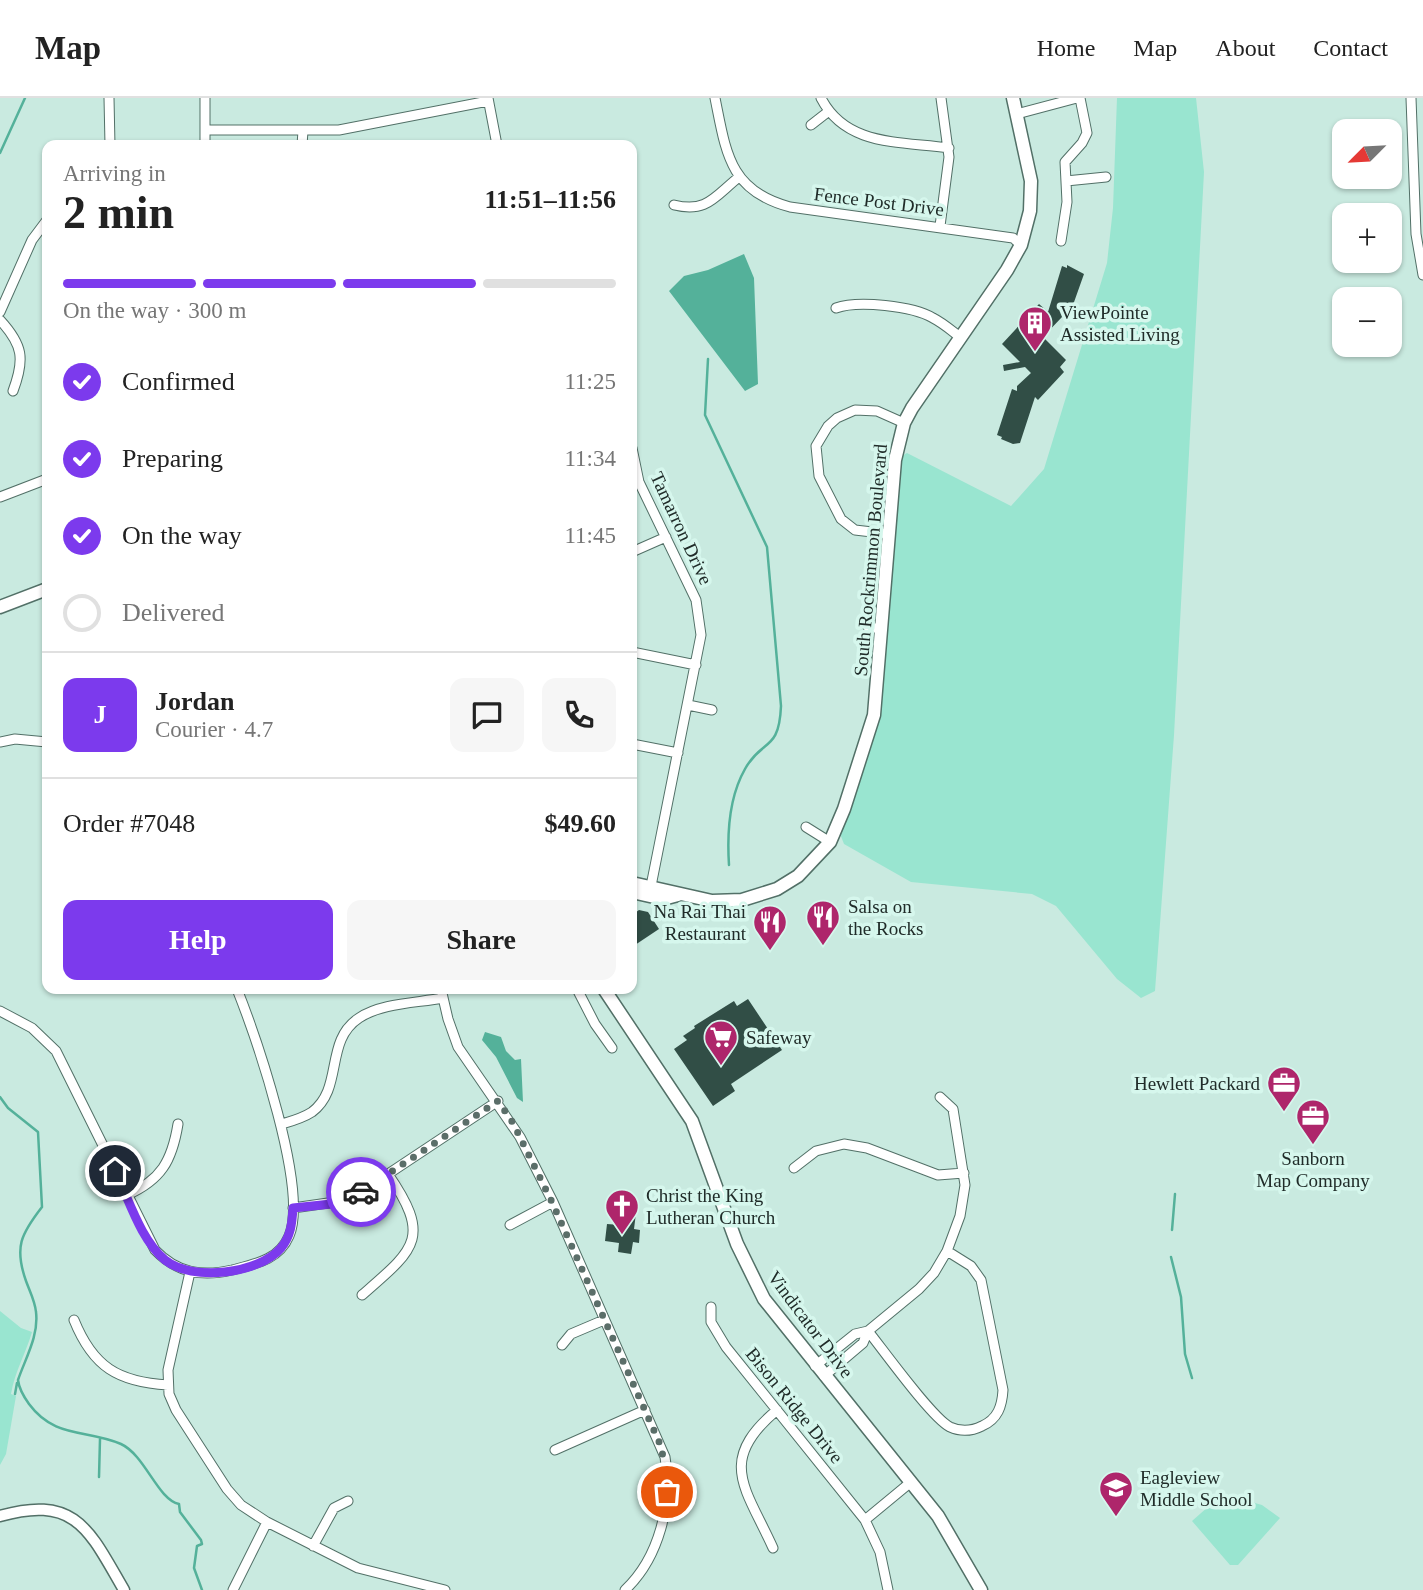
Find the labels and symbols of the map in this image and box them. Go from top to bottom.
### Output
north arrow [1332,119,1402,189]
street label: Fence Post Drive [813,183,945,220]
place label: ViewPointe Assisted Living [1060,302,1180,345]
building icon: ViewPointe Assisted Living [1016,304,1054,353]
street label: South Rockrimmon Boulevard [850,442,891,677]
street label: Tamarron Drive [646,469,717,588]
place label: Salsa on the Rocks [848,896,923,939]
restaurant icon: Salsa on the Rocks [804,898,842,947]
place label: Na Rai Thai Restaurant [653,901,747,944]
restaurant icon: Na Rai Thai Restaurant [751,903,789,952]
supermarket icon: Safeway [702,1018,740,1067]
place label: Safeway [746,1027,812,1048]
office icon: Hewlett Packard [1265,1064,1303,1113]
place label: Hewlett Packard [1134,1073,1260,1094]
office icon: Sanborn Map Company [1294,1097,1332,1146]
pin [85,1141,145,1201]
place label: Sanborn Map Company [1256,1148,1370,1191]
courier [326,1157,396,1227]
place label: Christ the King Lutheran Church [646,1185,776,1228]
church icon: Christ the King Lutheran Church [603,1187,641,1236]
street label: Vindicator Drive [764,1267,858,1382]
street label: Bison Ridge Drive [742,1343,848,1467]
pin [637,1462,697,1522]
place label: Eagleview Middle School [1140,1467,1252,1510]
school or university icon: Eagleview Middle School [1097,1469,1135,1518]

